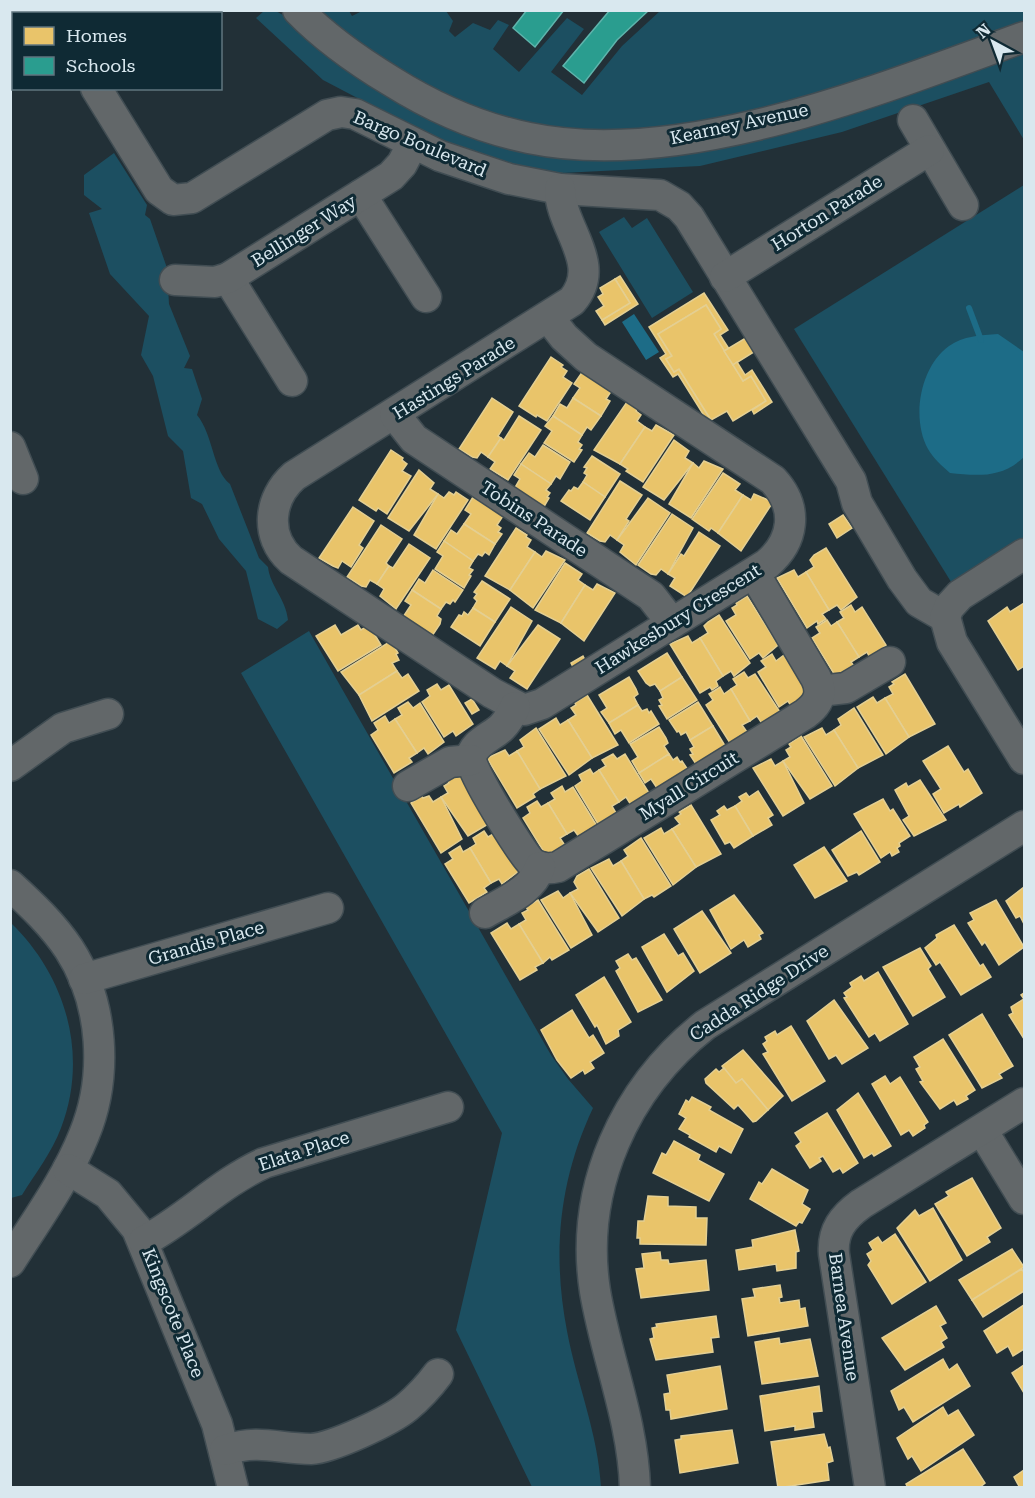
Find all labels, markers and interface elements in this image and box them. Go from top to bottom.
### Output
legend [12,12,222,90]
north arrow [963,12,1023,72]
text: N [973,20,994,42]
text: Homes [66,25,127,46]
text: Schools [66,55,135,76]
street label: Kearney Avenue [668,99,810,148]
street label: Bargo Boulevard [351,106,490,181]
street label: Horton Parade [768,170,886,255]
street label: Bellinger Way [248,190,360,271]
street label: Hastings Parade [389,332,519,423]
street label: Tobins Parade [477,476,592,561]
street label: Hawkesbury Crescent [591,559,765,678]
street label: Myall Circuit [635,747,742,824]
street label: Grandis Place [145,916,266,969]
street label: Cadda Ridge Drive [686,940,832,1045]
street label: Elata Place [256,1126,352,1175]
street label: Kingscote Place [138,1245,209,1381]
street label: Barnea Avenue [825,1251,864,1383]

